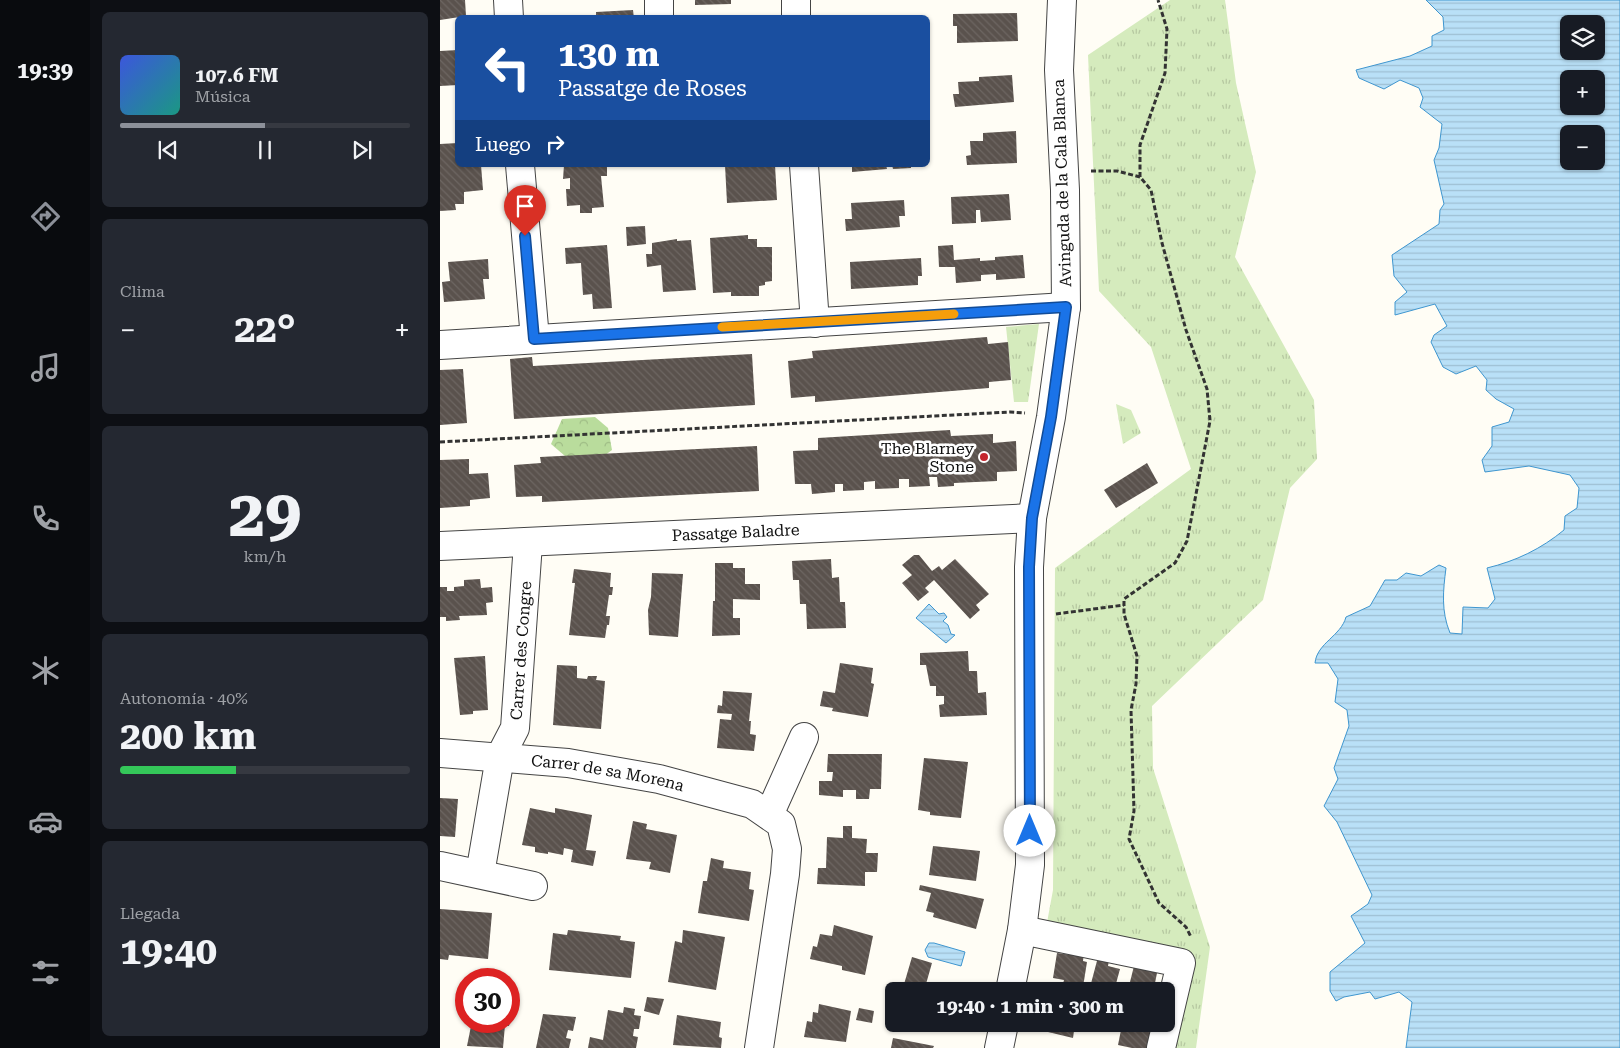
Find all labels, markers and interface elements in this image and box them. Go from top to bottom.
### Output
map controls [1560,15,1605,170]
button: layers [1560,15,1605,60]
text: 130 m [558,34,659,75]
icon: left [475,35,540,100]
text: 19:39 [17,58,73,83]
text: 107.6 FM [195,64,278,87]
button: + [1560,70,1605,115]
text: Passatge de Roses [558,76,747,101]
street label: Avinguda de la Cala Blanca [1049,78,1075,287]
text: Música [195,87,250,106]
button: − [1560,125,1605,170]
icon: right [541,130,569,158]
text: Luego [475,133,531,156]
icon: previous [154,136,182,164]
icon: pause [251,136,279,164]
icon: next [348,136,376,164]
pin [504,185,546,236]
icon: arrive [511,192,539,220]
icon: directions [28,199,63,234]
text: Clima [120,282,165,301]
text: 22° [234,307,296,351]
text: − [120,314,136,347]
text: + [394,314,410,347]
icon: music [28,350,63,385]
place label: The Blarney Stone [881,439,975,476]
marker: The Blarney Stone [978,451,990,463]
text: 29 [229,476,301,552]
icon: phone [28,501,63,536]
street label: Passatge Baladre [671,519,800,545]
text: km/h [244,547,286,566]
street label: Carrer des Congre [506,580,535,721]
icon: climate [28,653,63,688]
text: Autonomía · 40% [120,689,248,708]
text: 200 km [120,714,256,758]
street label: Carrer de sa Morena [530,751,687,795]
icon: car [28,804,63,839]
position arrow [1003,804,1055,856]
text: Llegada [120,904,180,923]
text: 19:40 [120,929,217,973]
icon: filters [28,955,63,990]
speed limit sign: 30 [455,968,520,1033]
text: 19:40 · 1 min · 300 m [936,995,1124,1018]

